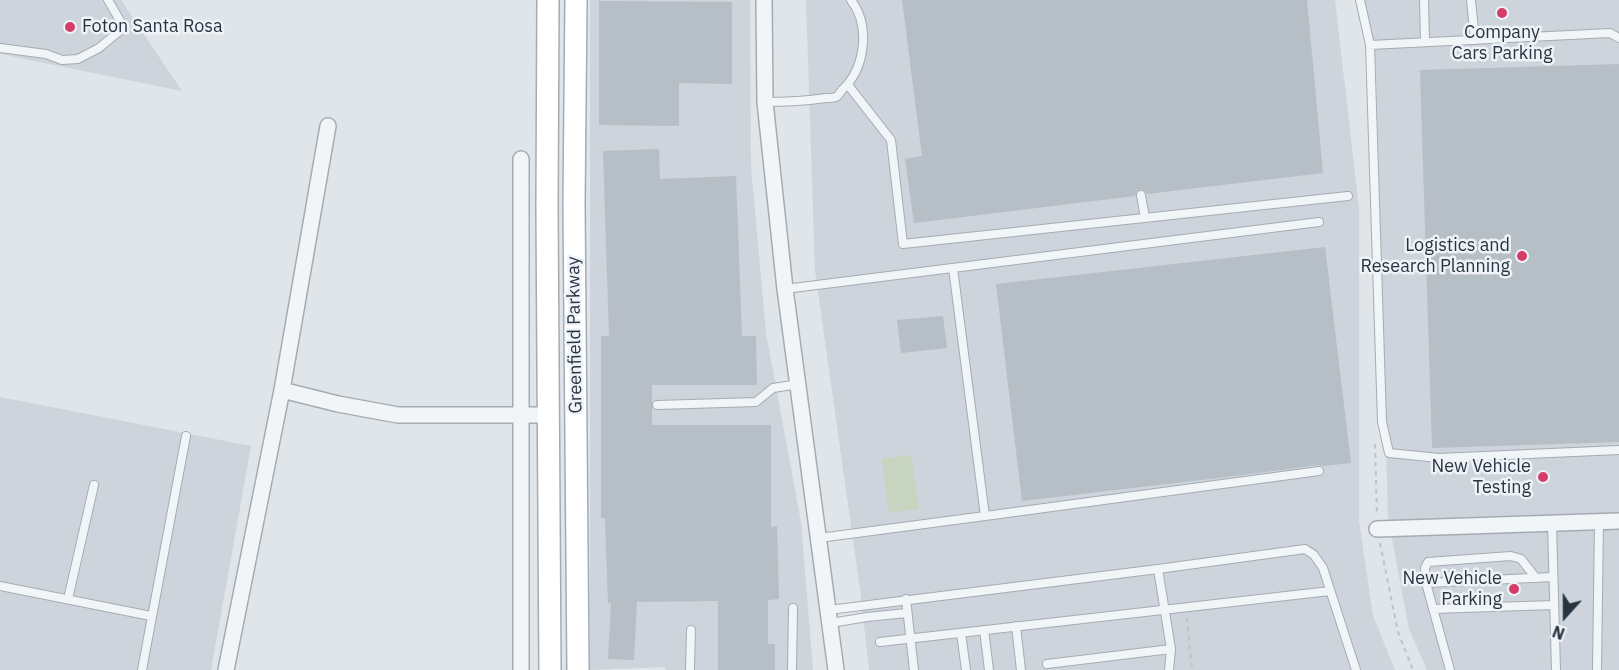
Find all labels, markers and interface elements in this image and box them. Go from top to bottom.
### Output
marker: Company Cars Parking [1495,6,1509,20]
place label: Foton Santa Rosa [82,16,223,38]
marker: Foton Santa Rosa [63,20,77,34]
place label: Company Cars Parking [1451,22,1553,64]
place label: Logistics and Research Planning [1360,235,1510,278]
marker: Logistics and Research Planning [1515,249,1529,263]
street label: Greenfield Parkway [563,256,587,414]
place label: New Vehicle Testing [1432,456,1531,498]
marker: New Vehicle Testing [1536,470,1550,484]
place label: New Vehicle Parking [1403,568,1502,610]
marker: New Vehicle Parking [1507,582,1521,596]
north arrow [1535,586,1595,646]
text: N [1550,621,1568,644]

